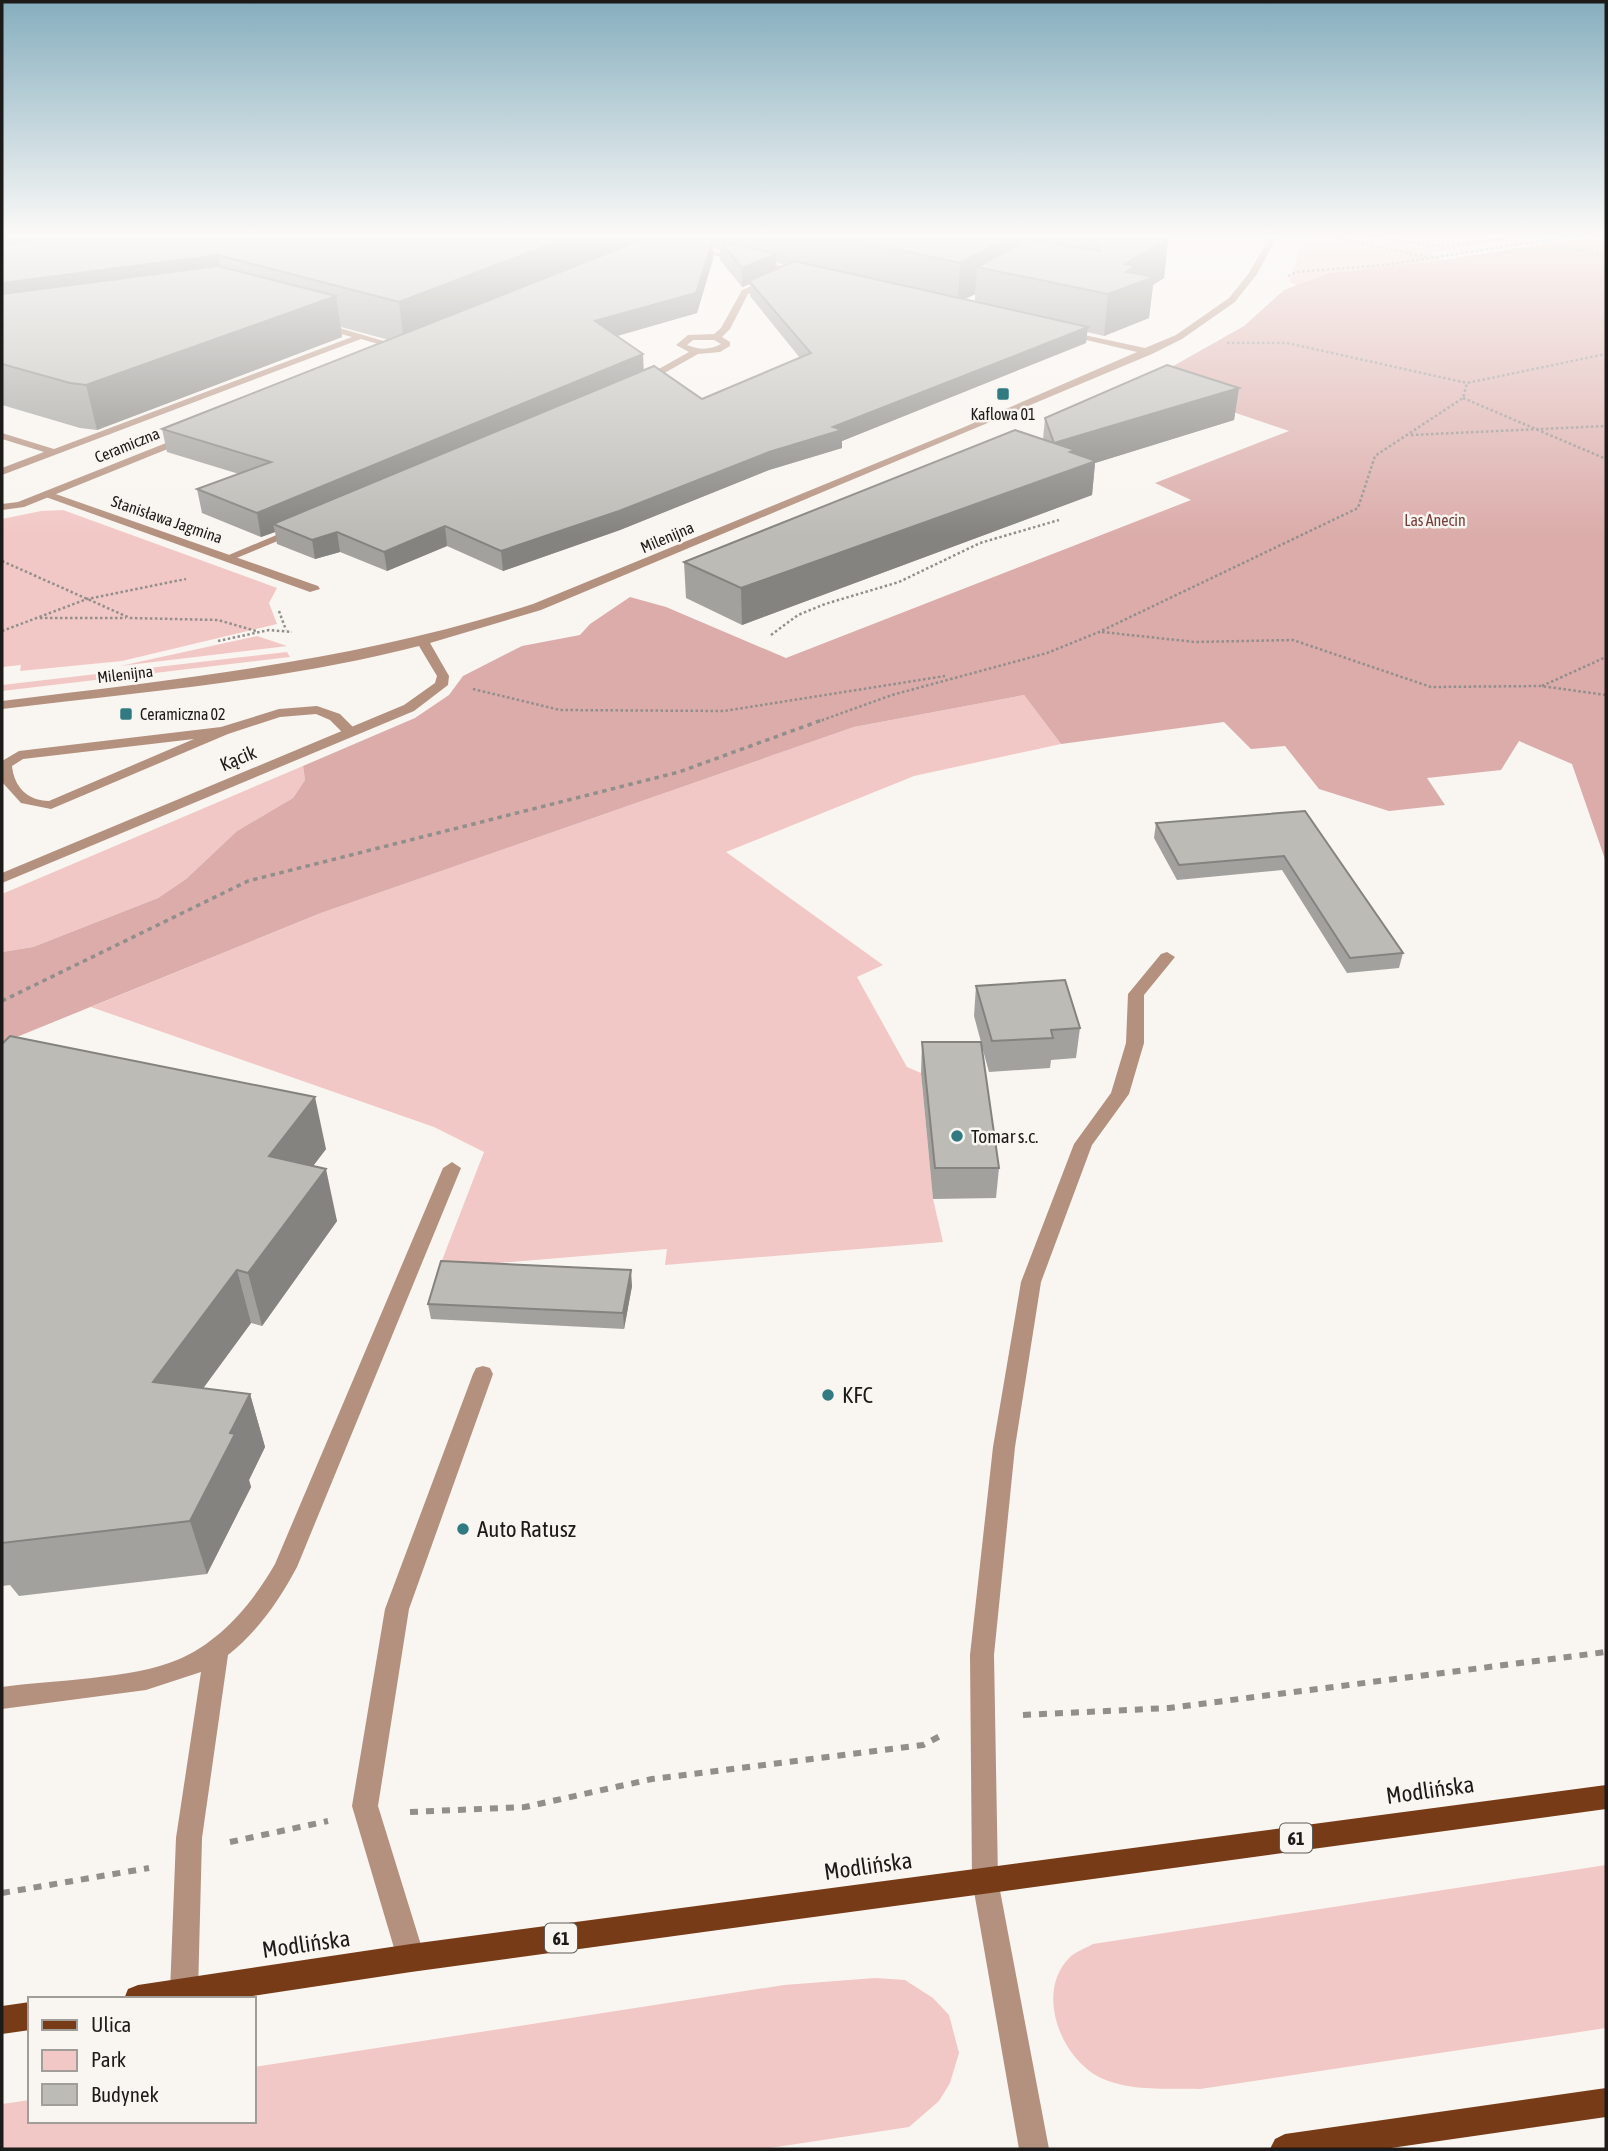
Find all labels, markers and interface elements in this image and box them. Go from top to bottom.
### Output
marker: Kaflowa 01 [995,386,1011,402]
place label: Kaflowa 01 [971,405,1035,423]
street label: Ceramiczna [92,424,162,466]
street label: Stanisława Jagmina [109,492,225,547]
park label: Las Anecin [1404,511,1466,529]
street label: Milenijna [638,518,697,557]
street label: Milenijna [96,662,154,687]
place label: Ceramiczna 02 [140,705,226,723]
marker: Ceramiczna 02 [118,706,134,722]
street label: Kącik [216,740,260,775]
place label: Tomar s.c. [971,1125,1038,1147]
marker: Tomar s.c. [949,1128,965,1144]
place label: KFC [842,1382,873,1408]
marker: KFC [820,1387,836,1403]
place label: Auto Ratusz [477,1516,576,1542]
marker: Auto Ratusz [455,1521,471,1537]
street label: Modlińska [1384,1771,1476,1809]
road number: 61 [1280,1824,1312,1852]
street label: Modlińska [822,1847,914,1885]
road number: 61 [545,1924,577,1952]
street label: Modlińska [260,1925,352,1963]
legend [28,1997,256,2123]
text: Ulica [91,2012,131,2036]
text: Park [91,2047,126,2071]
text: Budynek [91,2082,159,2106]

